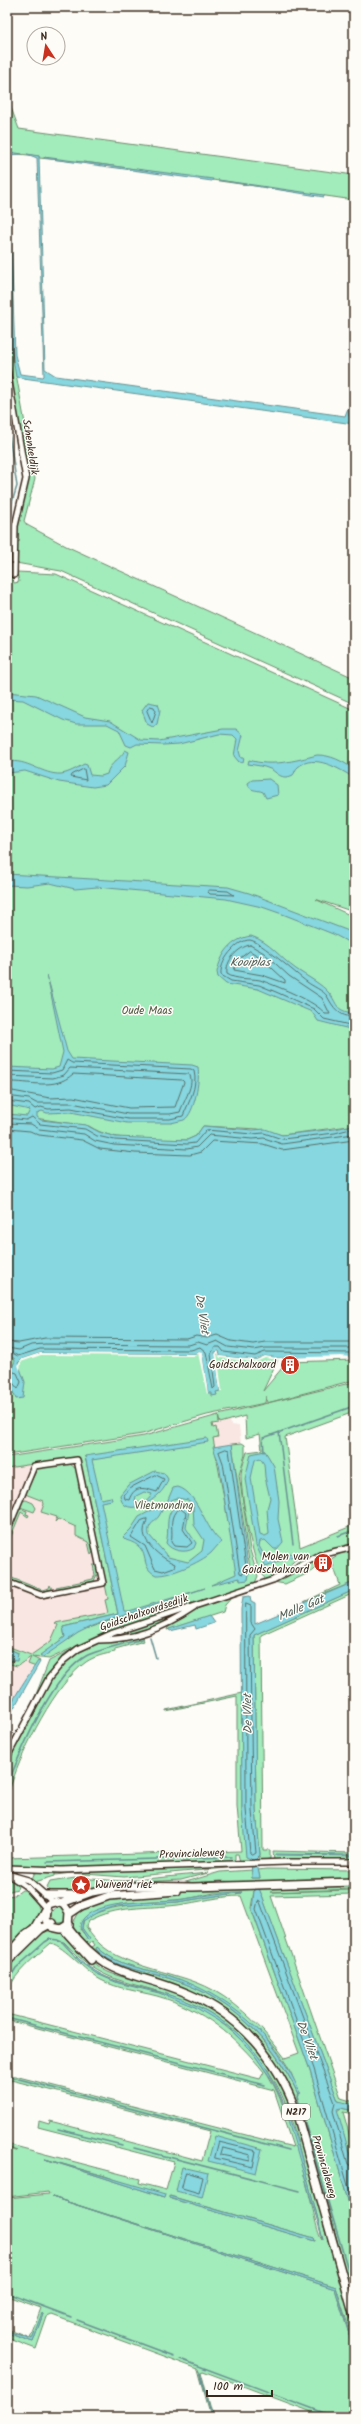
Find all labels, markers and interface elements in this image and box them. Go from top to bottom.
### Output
north arrow [26,26,66,66]
text: N [39,28,49,47]
street label: Schenkeldijk [17,418,43,477]
water label: Kooiplas [230,953,272,972]
park label: Oude Maas [122,1002,173,1020]
water label: De Vliet [189,1293,215,1338]
building icon: Goidschalxoord [279,1354,301,1376]
place label: Goidschalxoord [209,1356,277,1374]
park label: Vlietmonding [134,1497,194,1515]
place label: Molen van Goidschalxoord [242,1548,310,1579]
building icon: Molen van Goidschalxoord [312,1552,334,1574]
street label: Goidschalxoordsedijk [97,1589,192,1637]
water label: Malle Gat [275,1589,329,1626]
water label: De Vliet [238,1691,258,1734]
street label: Provincialeweg [159,1844,225,1864]
place icon: Wuivend riet [70,1874,92,1896]
place label: Wuivend riet [95,1876,153,1894]
water label: De Vliet [291,2018,324,2064]
road number: N217 [282,2104,310,2120]
street label: Provincialeweg [306,2133,342,2201]
scale bar [207,2372,272,2398]
text: 100 m [213,2377,244,2396]

